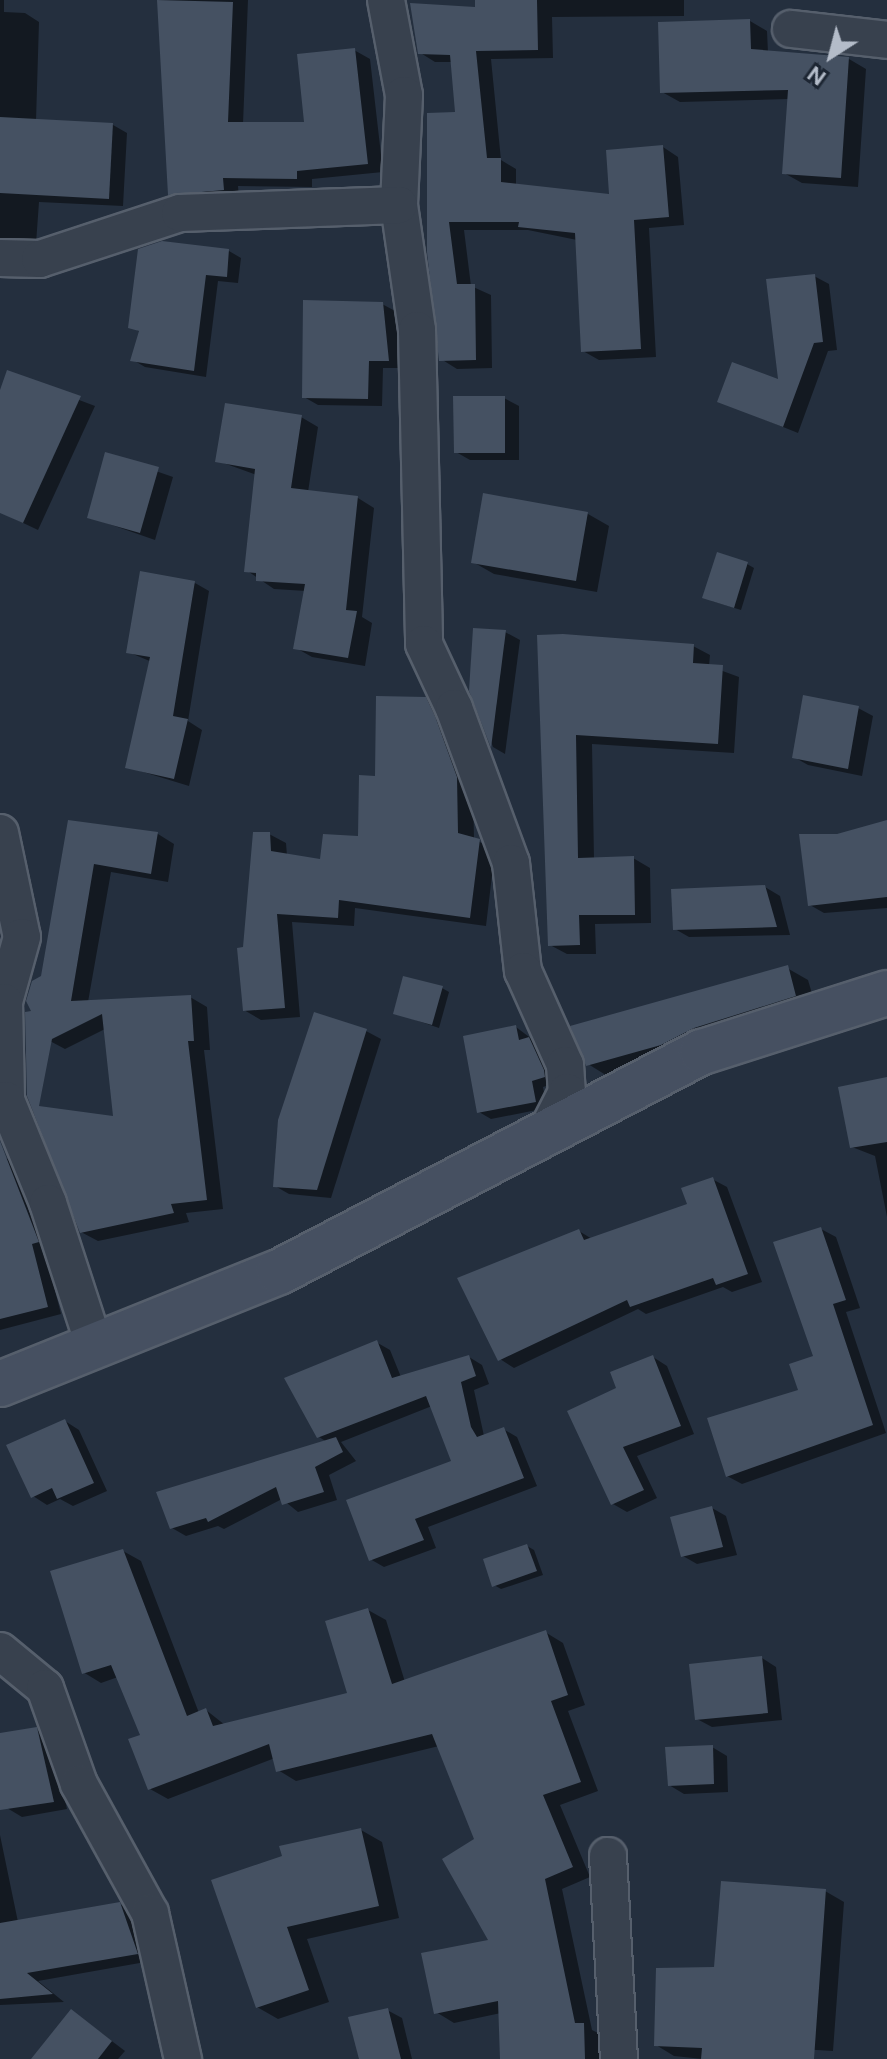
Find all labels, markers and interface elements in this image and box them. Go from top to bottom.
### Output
north arrow [791,16,871,96]
text: N [802,59,832,92]

